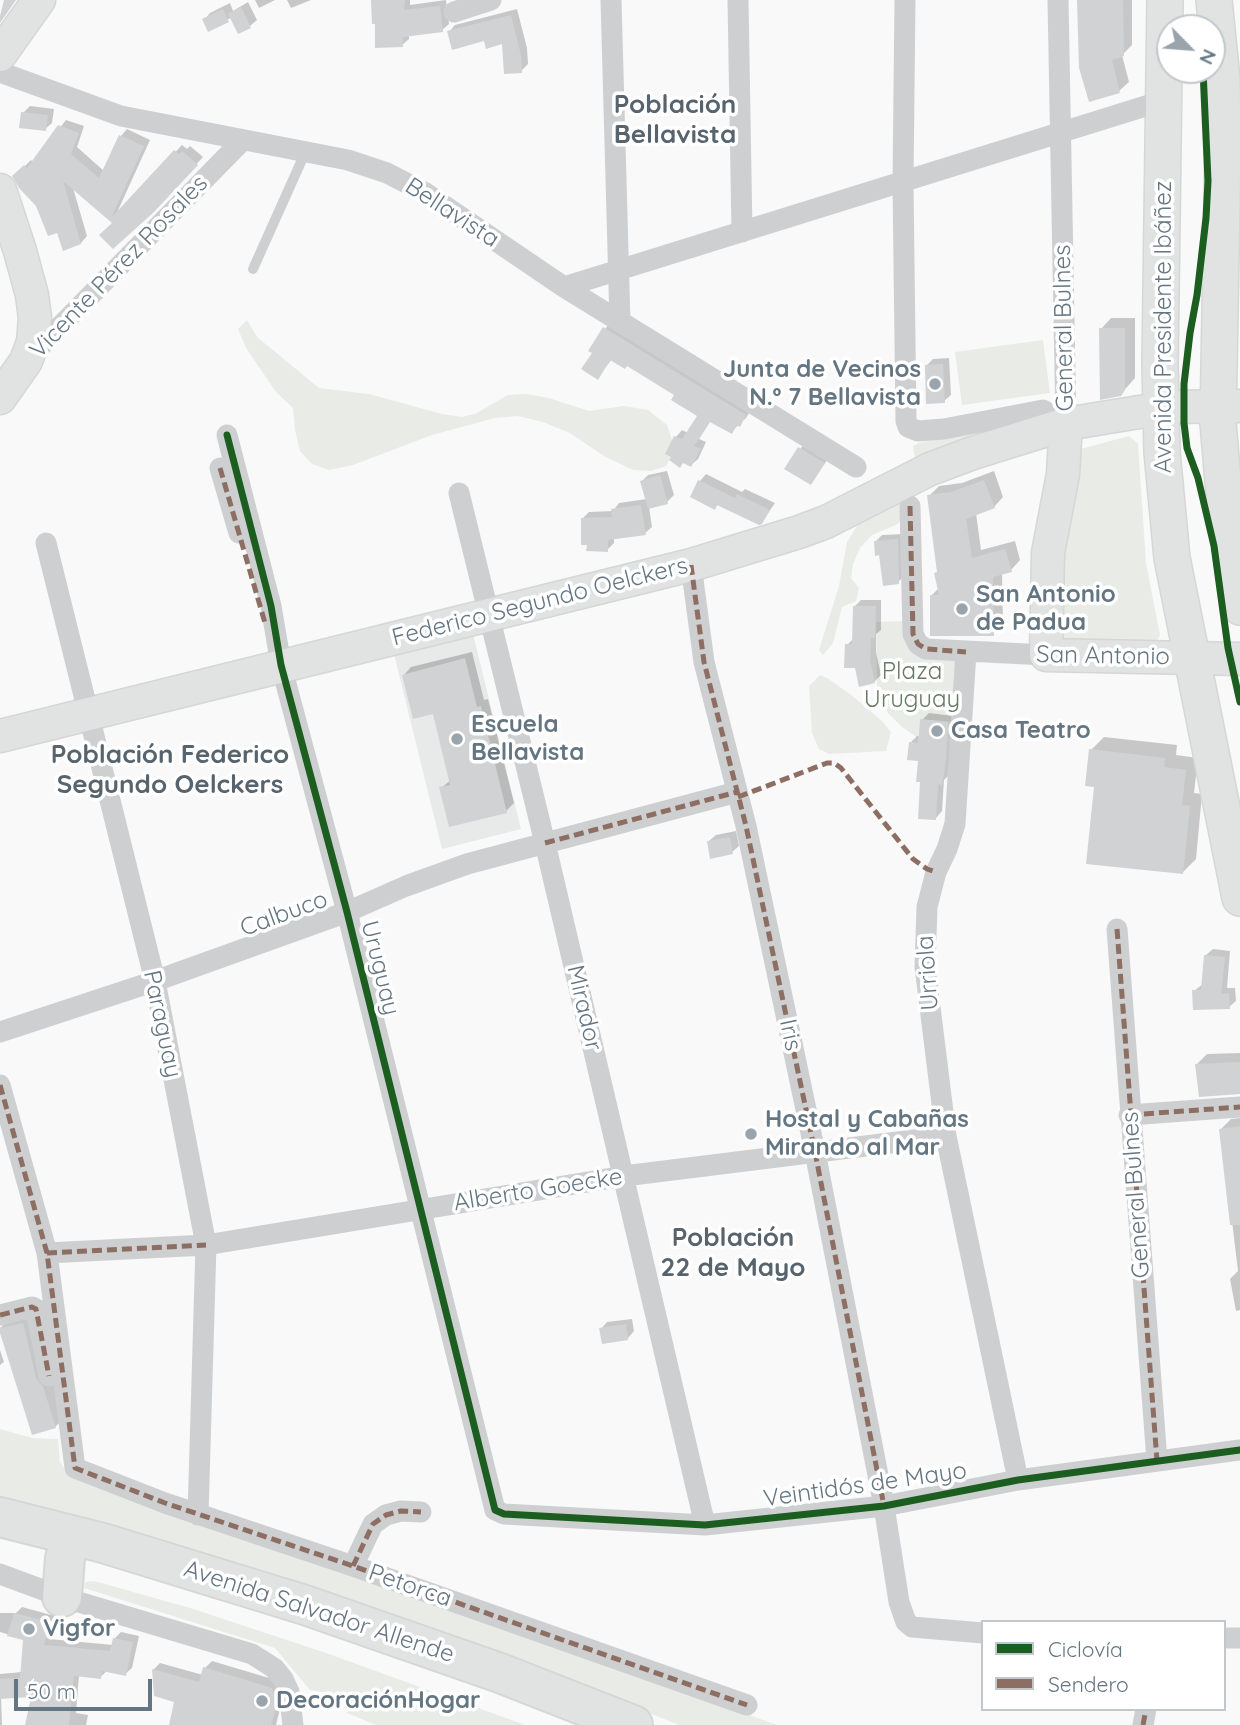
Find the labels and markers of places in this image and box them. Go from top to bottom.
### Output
place label: Junta de Vecinos N.º 7 Bellavista [723,356,921,412]
marker: Junta de Vecinos N.º 7 Bellavista [927,376,943,392]
place label: San Antonio de Padua [976,581,1116,637]
marker: San Antonio de Padua [954,601,970,617]
place label: Escuela Bellavista [471,711,584,767]
place label: Casa Teatro [951,717,1091,745]
marker: Casa Teatro [929,723,945,739]
marker: Escuela Bellavista [449,731,465,747]
place label: Hostal y Cabañas Mirando al Mar [765,1106,969,1162]
marker: Hostal y Cabañas Mirando al Mar [743,1126,759,1142]
place label: Vigfor [43,1615,115,1643]
marker: Vigfor [21,1621,37,1637]
place label: DecoraciónHogar [276,1687,481,1715]
marker: DecoraciónHogar [254,1693,270,1709]

